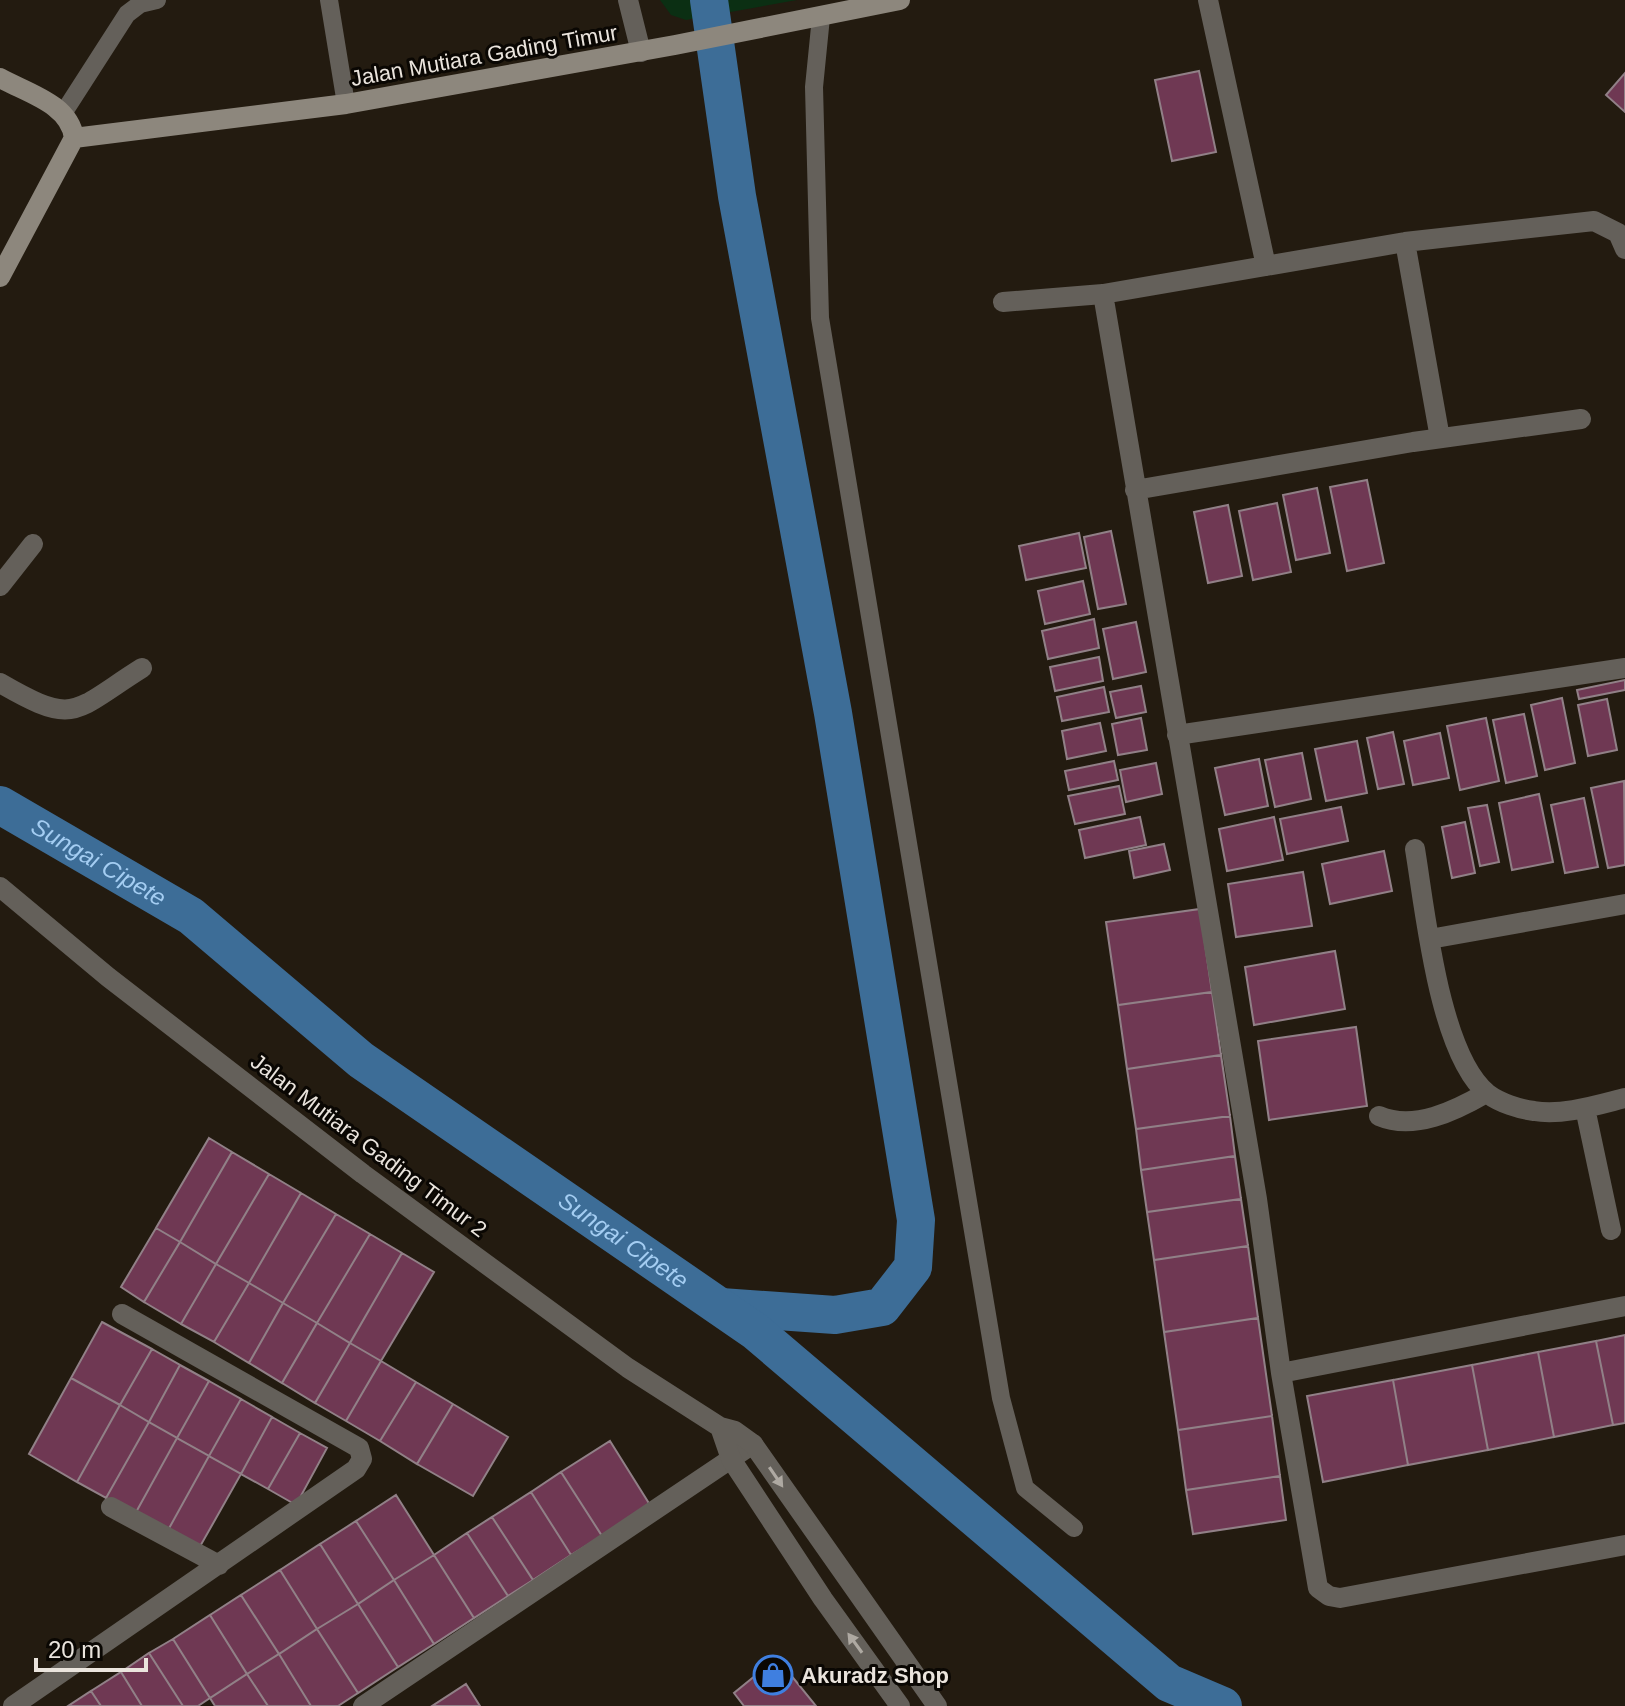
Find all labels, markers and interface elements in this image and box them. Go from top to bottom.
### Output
street label: Jalan Mutiara Gading Timur [349,20,619,91]
water label: Sungai Cipete [27,812,171,911]
street label: Jalan Mutiara Gading Timur 2 [246,1049,491,1242]
water label: Sungai Cipete [554,1186,693,1294]
one-way arrow [768,1467,783,1488]
scale bar [36,1622,146,1672]
one-way arrow [848,1632,863,1653]
text: 20 m [48,1636,101,1663]
shop icon: Akuradz Shop [752,1654,794,1696]
place label: Akuradz Shop [801,1663,949,1688]

